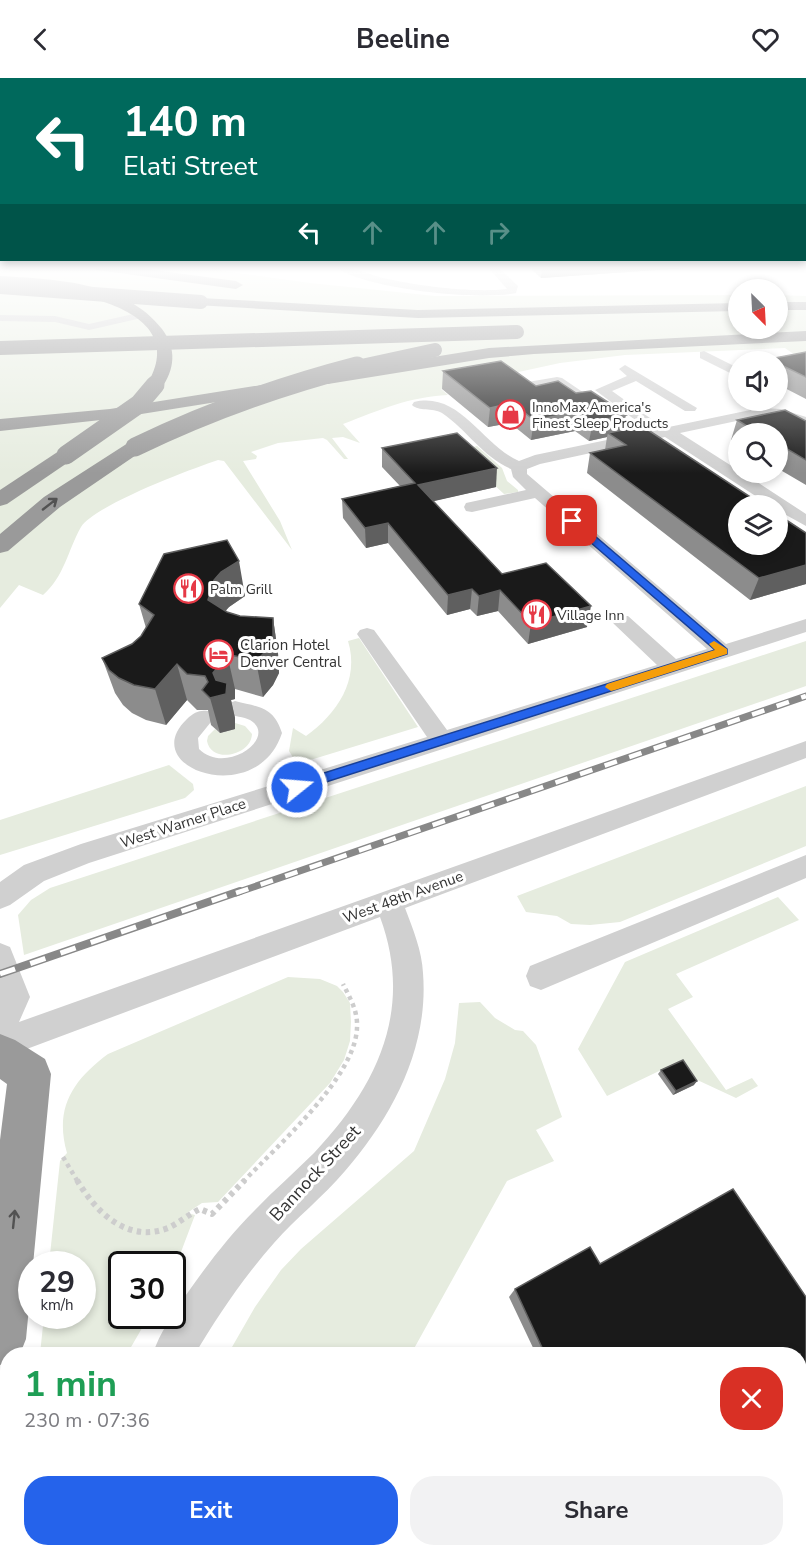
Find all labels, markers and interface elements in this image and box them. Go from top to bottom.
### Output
text: Beeline [356,21,450,58]
icon: back [24,23,57,56]
icon: heart [749,23,782,56]
text: 140 m [123,94,247,151]
icon: left [24,102,102,180]
text: Elati Street [123,148,257,185]
icon: left [293,216,326,249]
icon: ahead [356,216,389,249]
icon: ahead [419,216,452,249]
icon: right [482,216,515,249]
north arrow [728,279,788,339]
map controls [728,279,788,555]
button: sound [728,351,788,411]
place label: InnoMax America's Finest Sleep Products [532,398,669,433]
shop icon: InnoMax America's Finest Sleep Products [495,399,527,431]
button: search [728,423,788,483]
pin [546,495,597,546]
button: layers [728,495,788,555]
one-way arrow [42,498,58,511]
icon: arrive [555,504,588,537]
restaurant icon: Palm Grill [173,573,205,605]
place label: Palm Grill [210,580,273,599]
restaurant icon: Village Inn [520,599,552,631]
place label: Village Inn [556,606,624,625]
place label: Clarion Hotel Denver Central [240,635,342,672]
hotel icon: Clarion Hotel Denver Central [203,638,235,670]
position arrow [265,755,329,819]
street label: West Warner Place [118,793,249,853]
street label: West 48th Avenue [340,866,466,928]
street label: Bannock Street [264,1119,366,1226]
one-way arrow [9,1209,20,1229]
speed limit sign: 30 [108,1251,186,1329]
text: 29 [39,1262,75,1303]
text: km/h [40,1295,74,1315]
text: 1 min [24,1360,117,1409]
button: close [720,1367,783,1430]
text: 230 m · 07:36 [24,1407,150,1434]
button: Exit [24,1476,398,1545]
button: Share [410,1476,783,1545]

